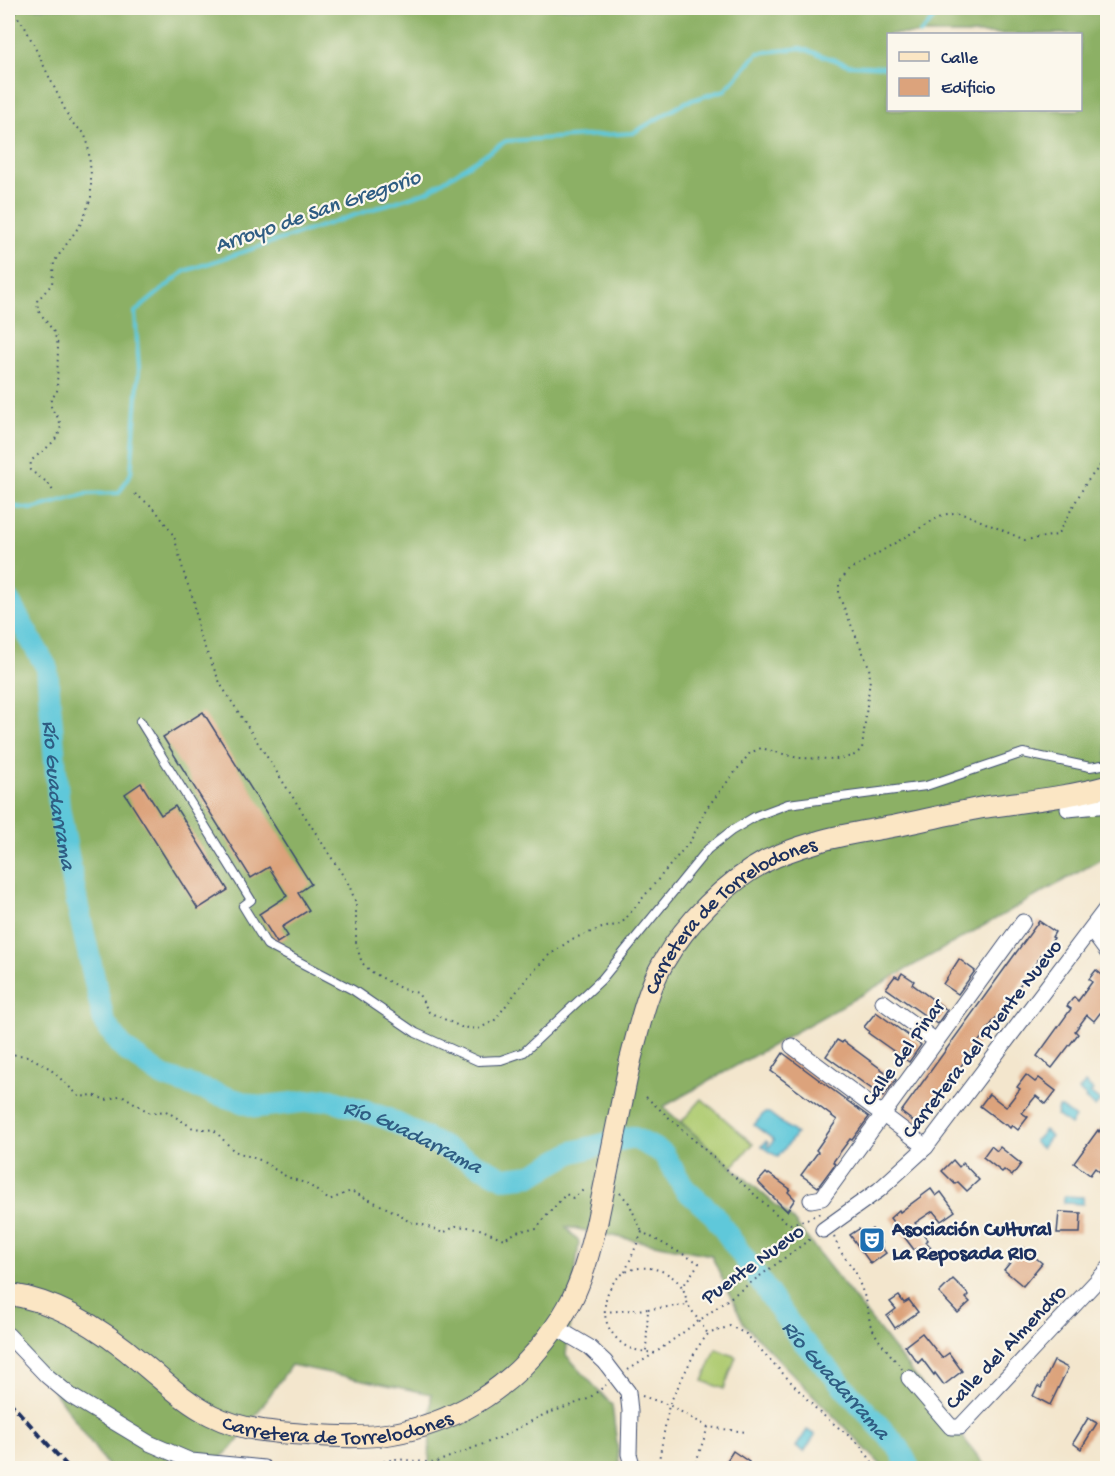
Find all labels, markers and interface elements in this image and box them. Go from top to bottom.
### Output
legend [887,33,1082,111]
text: Calle [941,49,979,70]
text: Edificio [941,79,995,100]
water label: Arroyo de San Gregorio [212,165,426,260]
water label: Río Guadarrama [35,720,80,874]
street label: Carretera de Torrelodones [641,833,821,999]
street label: Carretera del Puente Nuevo [898,935,1069,1145]
street label: Calle del Pinar [858,994,953,1112]
water label: Río Guadarrama [340,1096,487,1182]
place label: Asociación Cultural La Reposada RIO [891,1219,1052,1268]
street label: Puente Nuevo [697,1220,811,1312]
theatre icon: Asociación Cultural La Reposada RIO [857,1225,887,1255]
street label: Calle del Almendro [941,1281,1074,1416]
water label: Río Guadarrama [775,1317,895,1448]
street label: Carretera de Torrelodones [218,1407,459,1453]

